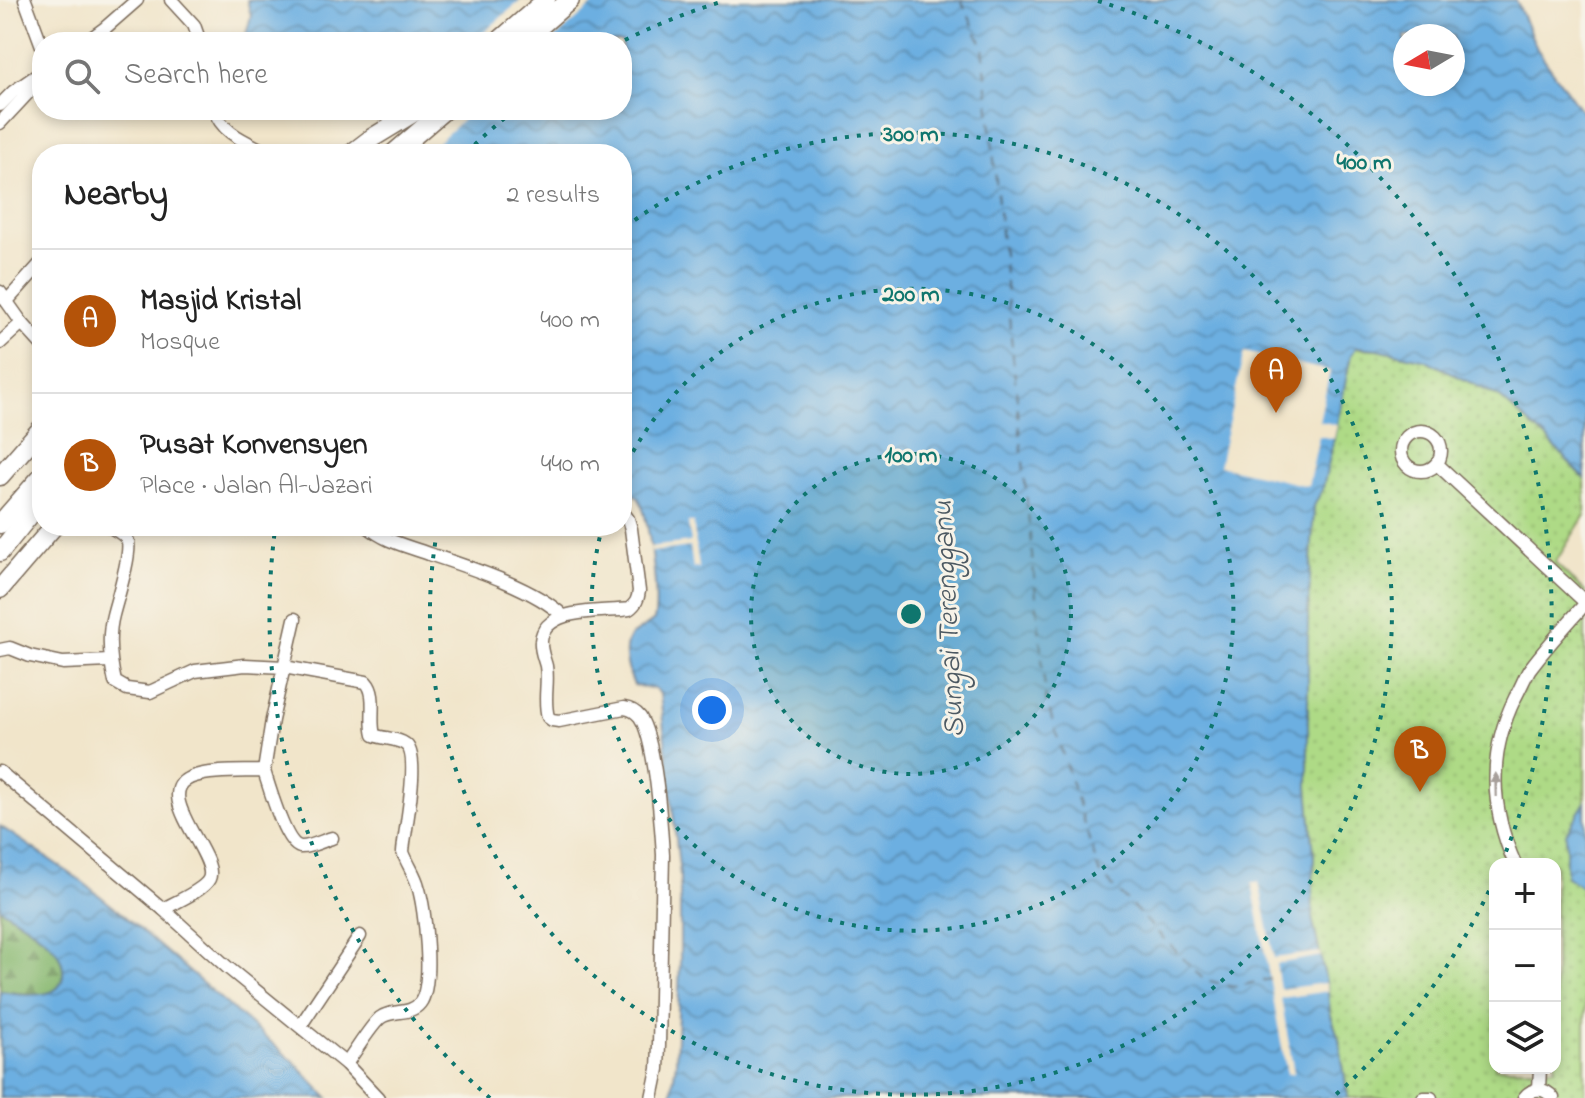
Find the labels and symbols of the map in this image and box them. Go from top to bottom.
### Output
north arrow [1393,24,1465,96]
text: 300 m [882,118,939,153]
text: 400 m [1336,146,1392,181]
text: 200 m [881,278,940,313]
pin: A [1250,347,1302,413]
text: 100 m [885,439,938,474]
water label: Sungai Terengganu [922,500,978,738]
centre of rings [897,600,925,628]
your location [692,690,732,730]
pin: B [1394,726,1446,792]
one-way arrow [1490,772,1502,797]

